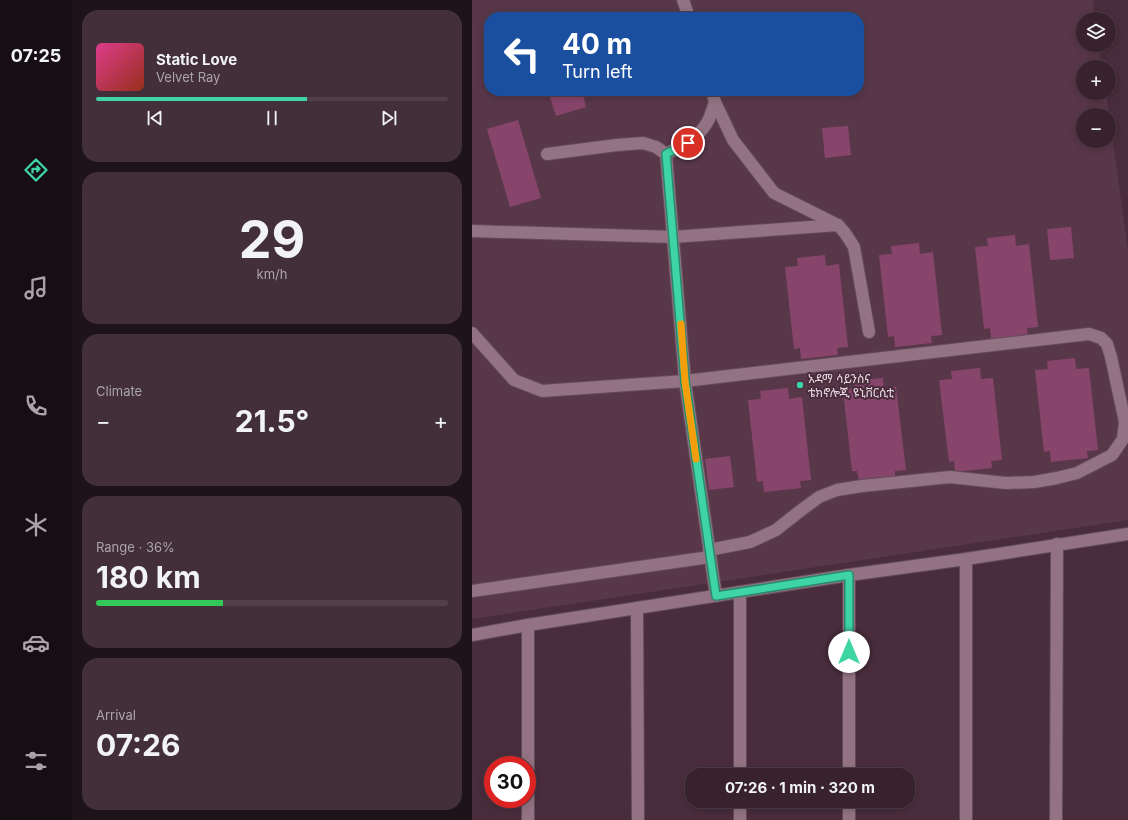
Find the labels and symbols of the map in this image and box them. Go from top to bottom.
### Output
pin [671,126,705,160]
place label: አዳማ ሳይንስና ቴክኖሎጂ ዩኒቨርሲቲ [808,371,895,400]
marker: አዳማ ሳይንስና ቴክኖሎጂ ዩኒቨርሲቲ [795,380,805,390]
position arrow [828,631,870,673]
speed limit sign: 30 [484,756,536,808]

